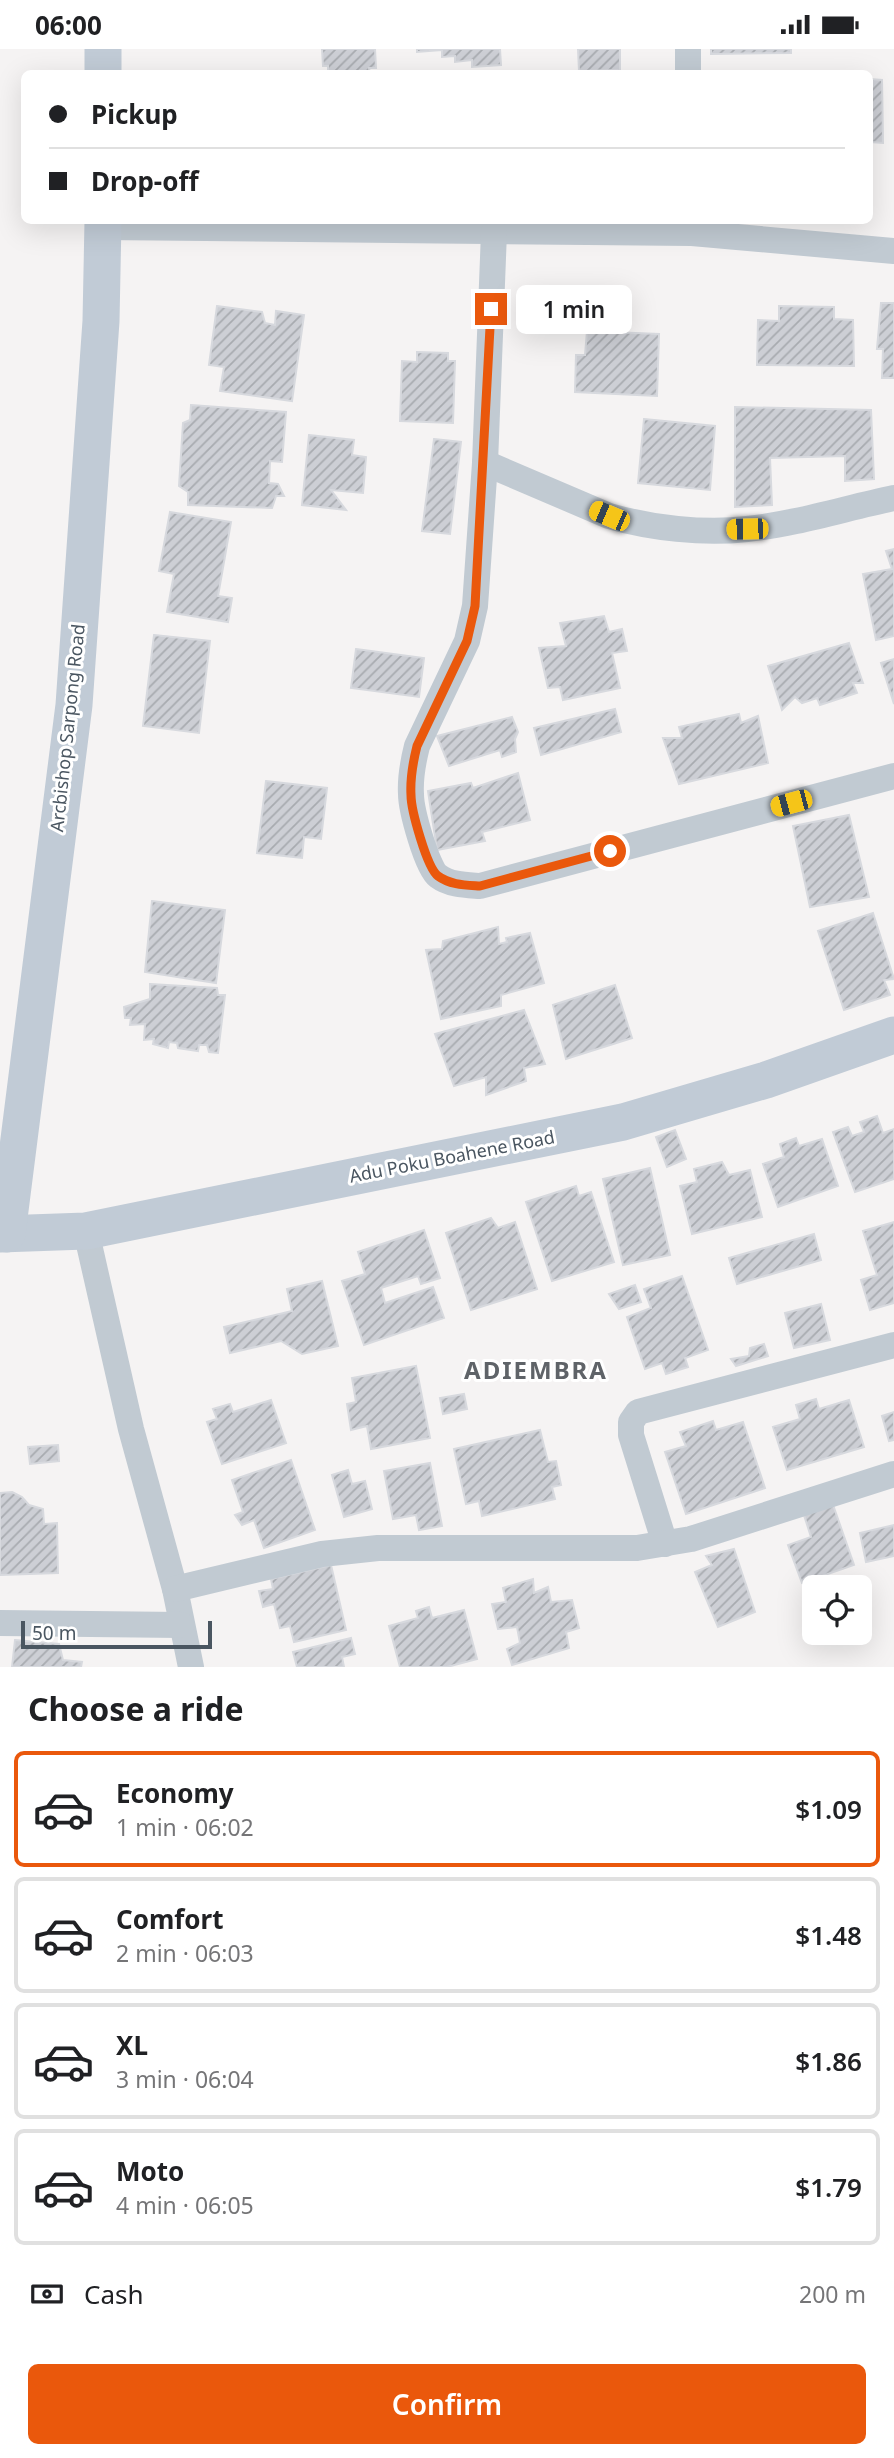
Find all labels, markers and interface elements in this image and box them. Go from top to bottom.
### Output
text: 06:00 [35,7,102,43]
text: Pickup [91,96,178,132]
text: Drop-off [91,163,198,199]
callout: 1 min [516,285,631,333]
route end [475,293,507,325]
text: 1 min [543,293,605,325]
car [586,498,633,534]
car [726,518,769,540]
street label: Arcbishop Sarpong Road [44,623,90,833]
car [768,787,815,819]
route start [594,835,626,867]
street label: Adu Poku Boahene Road [347,1124,557,1188]
district label: ADIEMBRA [464,1353,608,1386]
map controls [802,1575,872,1645]
button: locate [802,1575,872,1645]
scale bar [21,1618,212,1650]
text: 50 m [32,1620,76,1646]
text: Choose a ride [28,1687,244,1730]
text: Economy [116,1775,234,1811]
icon: car [32,1778,95,1841]
text: $1.09 [795,1791,862,1827]
text: 1 min · 06:02 [116,1811,254,1843]
text: Comfort [116,1901,224,1937]
icon: car [32,1904,95,1967]
text: $1.48 [795,1917,862,1953]
text: 2 min · 06:03 [116,1937,254,1969]
text: XL [116,2027,148,2063]
icon: car [32,2030,95,2093]
text: $1.86 [795,2043,862,2079]
text: 3 min · 06:04 [116,2063,254,2095]
text: Moto [116,2153,184,2189]
icon: car [32,2156,95,2219]
text: $1.79 [795,2169,862,2205]
text: 4 min · 06:05 [116,2189,254,2221]
icon: cash [28,2275,66,2313]
text: Cash [84,2276,144,2312]
text: 200 m [799,2278,866,2310]
button: Confirm [28,2364,866,2444]

